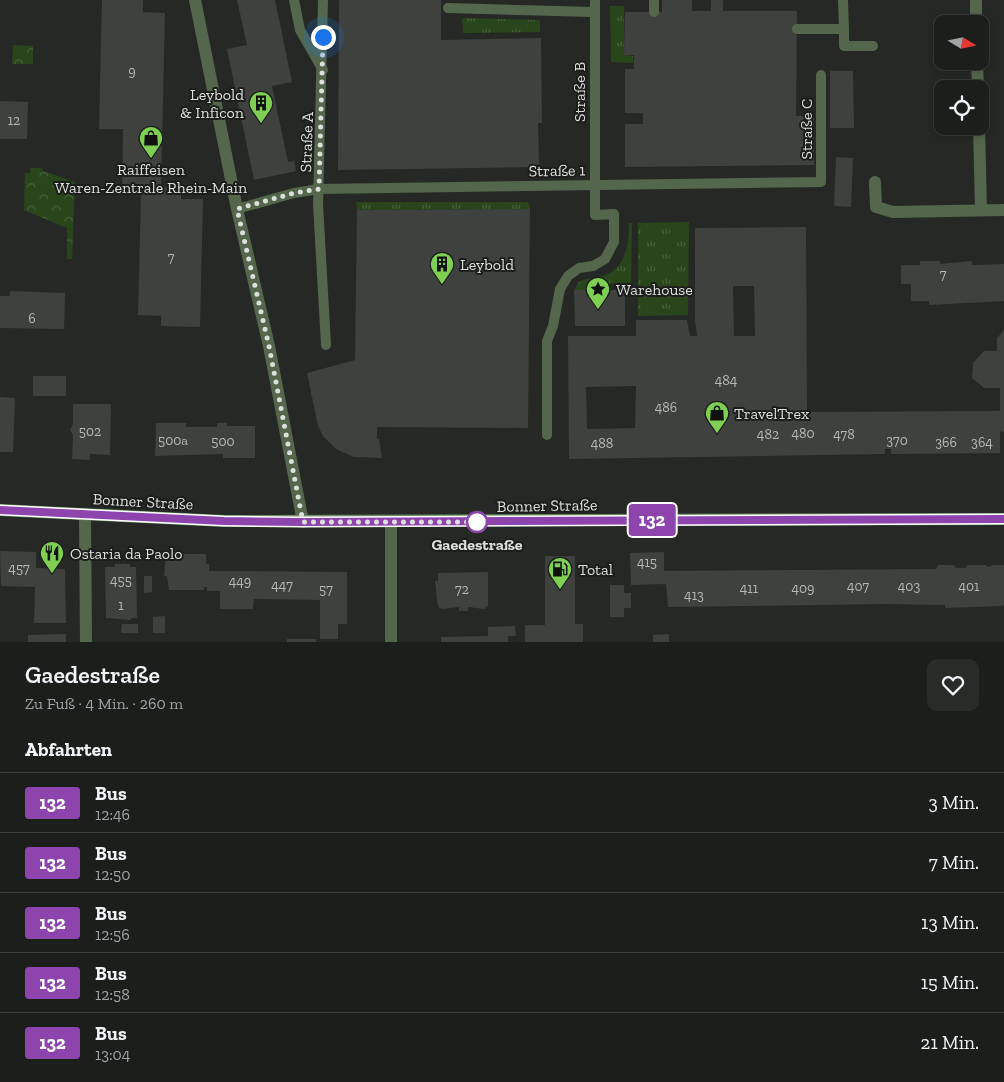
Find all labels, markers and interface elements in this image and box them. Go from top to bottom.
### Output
north arrow [934,15,989,70]
map controls [934,15,989,135]
your location [311,25,336,50]
street label: Straße B [570,62,589,122]
house number: 9 [128,63,136,80]
button: locate [934,80,989,135]
place label: Leybold & Inficon [180,85,245,122]
building icon: Leybold & Inficon [248,90,274,124]
street label: Straße C [797,99,816,159]
street label: Straße A [296,111,317,173]
house number: 12 [8,112,20,129]
shop icon: Raiffeisen Waren-Zentrale Rhein-Main [138,125,164,159]
place label: Raiffeisen Waren-Zentrale Rhein-Main [55,160,248,197]
street label: Straße 1 [529,161,585,180]
house number: 7 [168,249,175,266]
building icon: Leybold [429,251,455,285]
place label: Leybold [460,255,514,274]
house number: 7 [940,266,947,283]
place icon: Warehouse [585,276,611,310]
place label: Warehouse [616,280,693,299]
house number: 6 [28,310,36,327]
house number: 484 [715,372,738,389]
house number: 486 [655,399,677,416]
shop icon: TravelTrex [704,400,730,434]
place label: TravelTrex [734,404,809,423]
house number: 502 [79,423,101,440]
house number: 480 [791,425,815,442]
house number: 482 [757,426,779,443]
house number: 478 [833,426,855,443]
house number: 500a [158,432,188,449]
house number: 370 [886,432,908,449]
house number: 500 [211,433,235,450]
house number: 366 [935,434,957,451]
house number: 364 [971,434,993,451]
house number: 488 [591,435,613,452]
street label: Bonner Straße [92,489,194,514]
street label: Bonner Straße [496,495,598,516]
line badge: 132 [623,504,681,536]
text: 132 [639,509,665,531]
marker: Gaedestraße [466,511,488,533]
place label: Gaedestraße [431,535,523,554]
restaurant icon: Ostaria da Paolo [39,540,65,574]
place label: Ostaria da Paolo [70,544,183,563]
house number: 415 [637,554,657,571]
fuel station icon: Total [547,556,573,590]
house number: 457 [8,560,30,577]
place label: Total [578,560,613,579]
house number: 455 [110,572,132,589]
house number: 449 [229,573,251,590]
house number: 447 [271,577,293,594]
house number: 407 [847,578,870,595]
house number: 403 [898,578,920,595]
house number: 401 [959,578,980,595]
house number: 411 [740,580,759,597]
house number: 409 [791,580,815,597]
house number: 57 [319,581,333,598]
house number: 72 [455,581,469,598]
house number: 413 [684,587,704,604]
house number: 1 [118,597,124,614]
button: heart [927,659,979,711]
text: Gaedestraße [25,660,160,689]
text: Zu Fuß · 4 Min. · 260 m [25,694,183,713]
text: Abfahrten [25,738,112,761]
text: Bus [95,782,127,805]
text: 3 Min. [928,791,979,814]
text: 132 [39,792,66,814]
text: 12:46 [95,805,130,824]
text: Bus [95,842,127,865]
text: 7 Min. [929,851,979,874]
text: 132 [39,852,66,874]
text: 12:50 [95,865,130,884]
text: Bus [95,902,127,925]
text: 13 Min. [921,911,979,934]
text: 132 [39,912,66,934]
text: 12:56 [95,925,130,944]
text: Bus [95,962,127,985]
text: 15 Min. [921,971,979,994]
text: 132 [39,972,66,994]
text: 12:58 [95,985,130,1004]
text: Bus [95,1022,127,1045]
text: 21 Min. [921,1031,979,1054]
text: 132 [39,1032,66,1054]
text: 13:04 [95,1045,130,1064]

